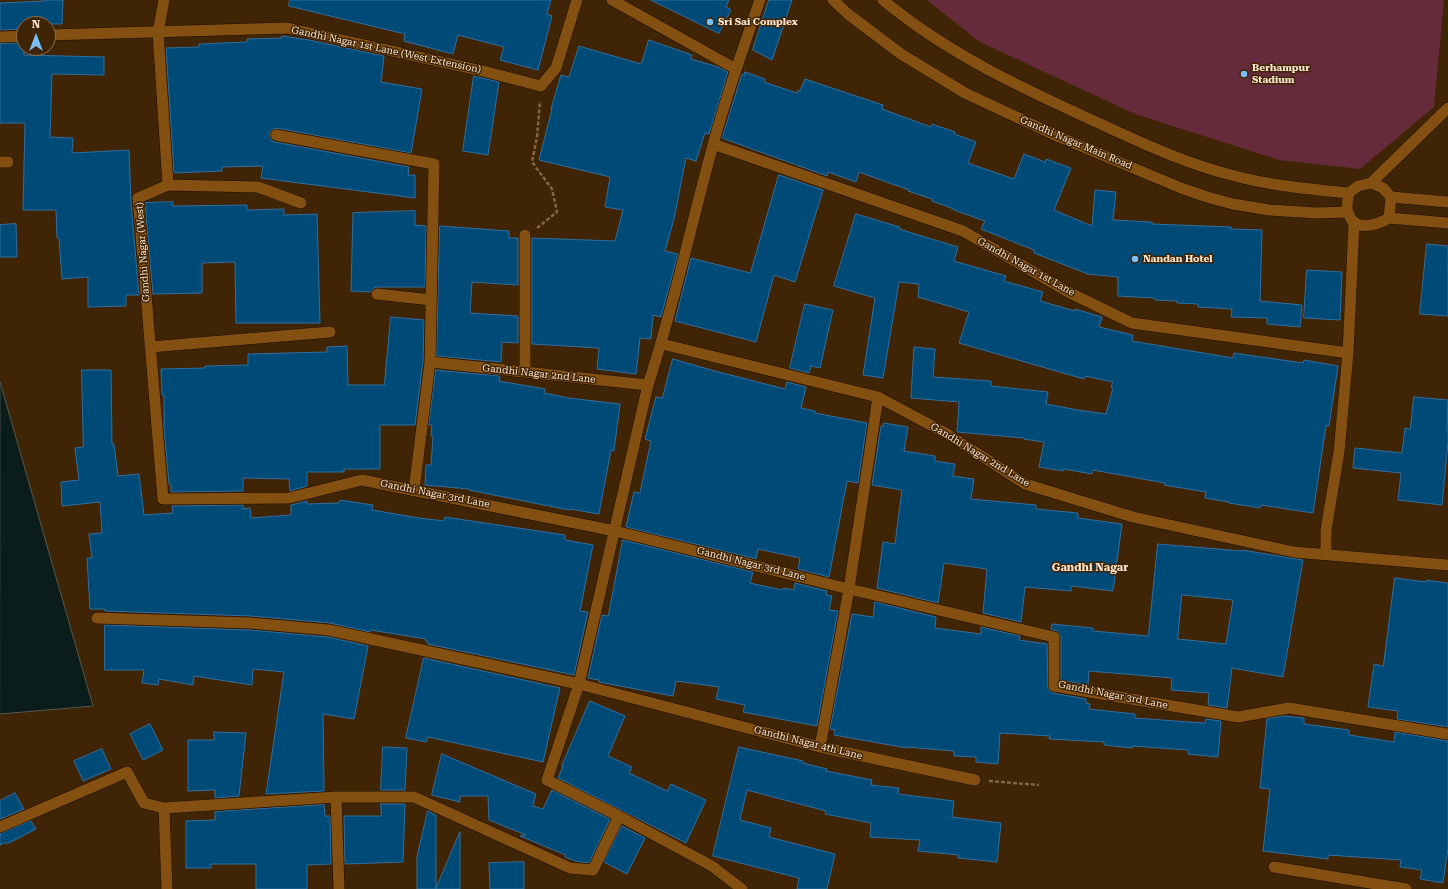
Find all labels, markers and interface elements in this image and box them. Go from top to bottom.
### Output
north arrow [16,16,56,56]
place label: Sri Sai Complex [718,16,798,28]
marker: Sri Sai Complex [705,17,715,27]
text: N [32,18,40,31]
street label: Gandhi Nagar 1st Lane (West Extension) [290,24,482,76]
place label: Berhampur Stadium [1252,62,1310,86]
marker: Berhampur Stadium [1239,69,1249,79]
street label: Gandhi Nagar Main Road [1018,114,1134,172]
street label: Gandhi Nagar (West) [134,202,152,302]
street label: Gandhi Nagar 1st Lane [975,235,1077,299]
place label: Nandan Hotel [1143,253,1213,265]
marker: Nandan Hotel [1130,254,1140,264]
street label: Gandhi Nagar 2nd Lane [482,362,596,386]
street label: Gandhi Nagar 2nd Lane [928,421,1032,489]
street label: Gandhi Nagar 3rd Lane [379,477,491,511]
street label: Gandhi Nagar 3rd Lane [695,545,807,583]
district label: Gandhi Nagar [1052,561,1128,575]
street label: Gandhi Nagar 3rd Lane [1057,678,1169,712]
street label: Gandhi Nagar 4th Lane [753,724,863,762]

